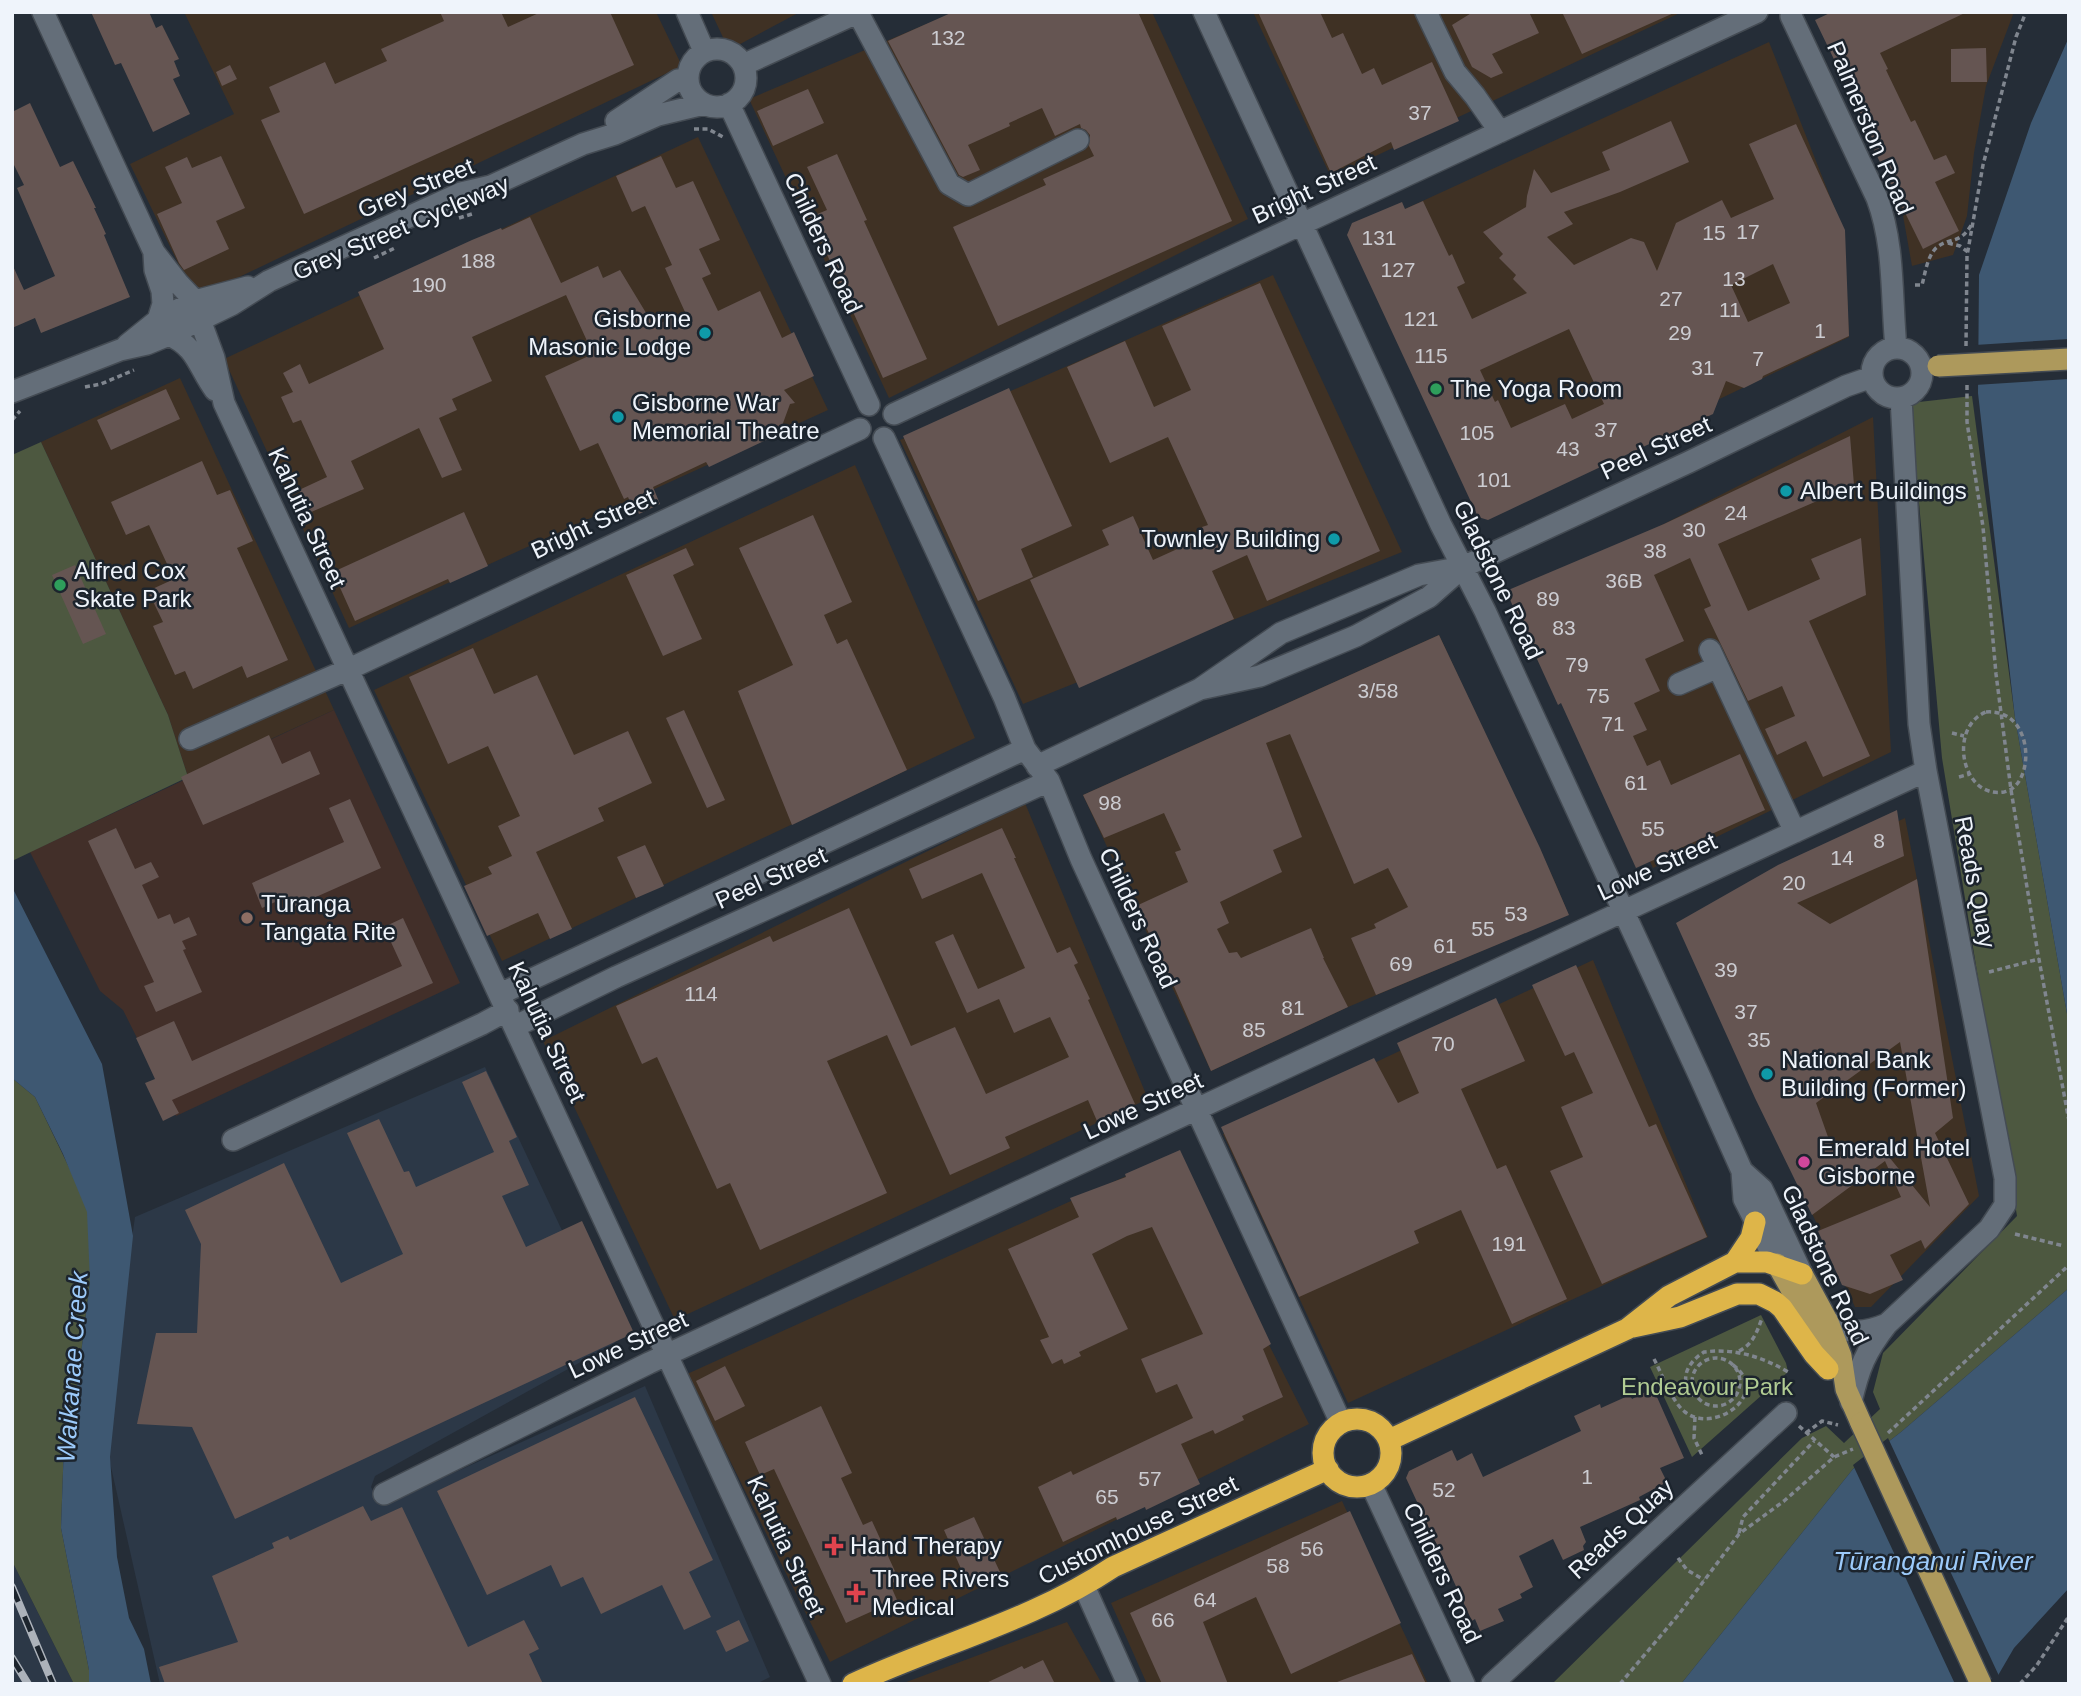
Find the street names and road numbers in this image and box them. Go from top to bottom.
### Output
street label: Palmerston Road [1822,37,1919,218]
street label: Bright Street [1248,148,1380,229]
street label: Grey Street [354,152,478,223]
street label: Childers Road [779,168,868,317]
street label: Grey Street Cycleway [289,170,513,285]
street label: Peel Street [1596,410,1716,485]
street label: Kahutia Street [263,443,352,593]
street label: Bright Street [527,483,659,564]
street label: Gladstone Road [1448,496,1549,664]
street label: Reads Quay [1950,814,2001,950]
street label: Lowe Street [1593,827,1721,906]
street label: Peel Street [711,841,831,914]
street label: Childers Road [1094,843,1183,992]
street label: Kahutia Street [503,957,592,1107]
street label: Lowe Street [1079,1066,1207,1145]
street label: Gladstone Road [1777,1180,1874,1349]
street label: Lowe Street [564,1305,692,1384]
street label: Customhouse Street [1034,1469,1242,1590]
street label: Kahutia Street [742,1471,831,1621]
street label: Reads Quay [1563,1473,1679,1584]
street label: Childers Road [1398,1498,1487,1647]

